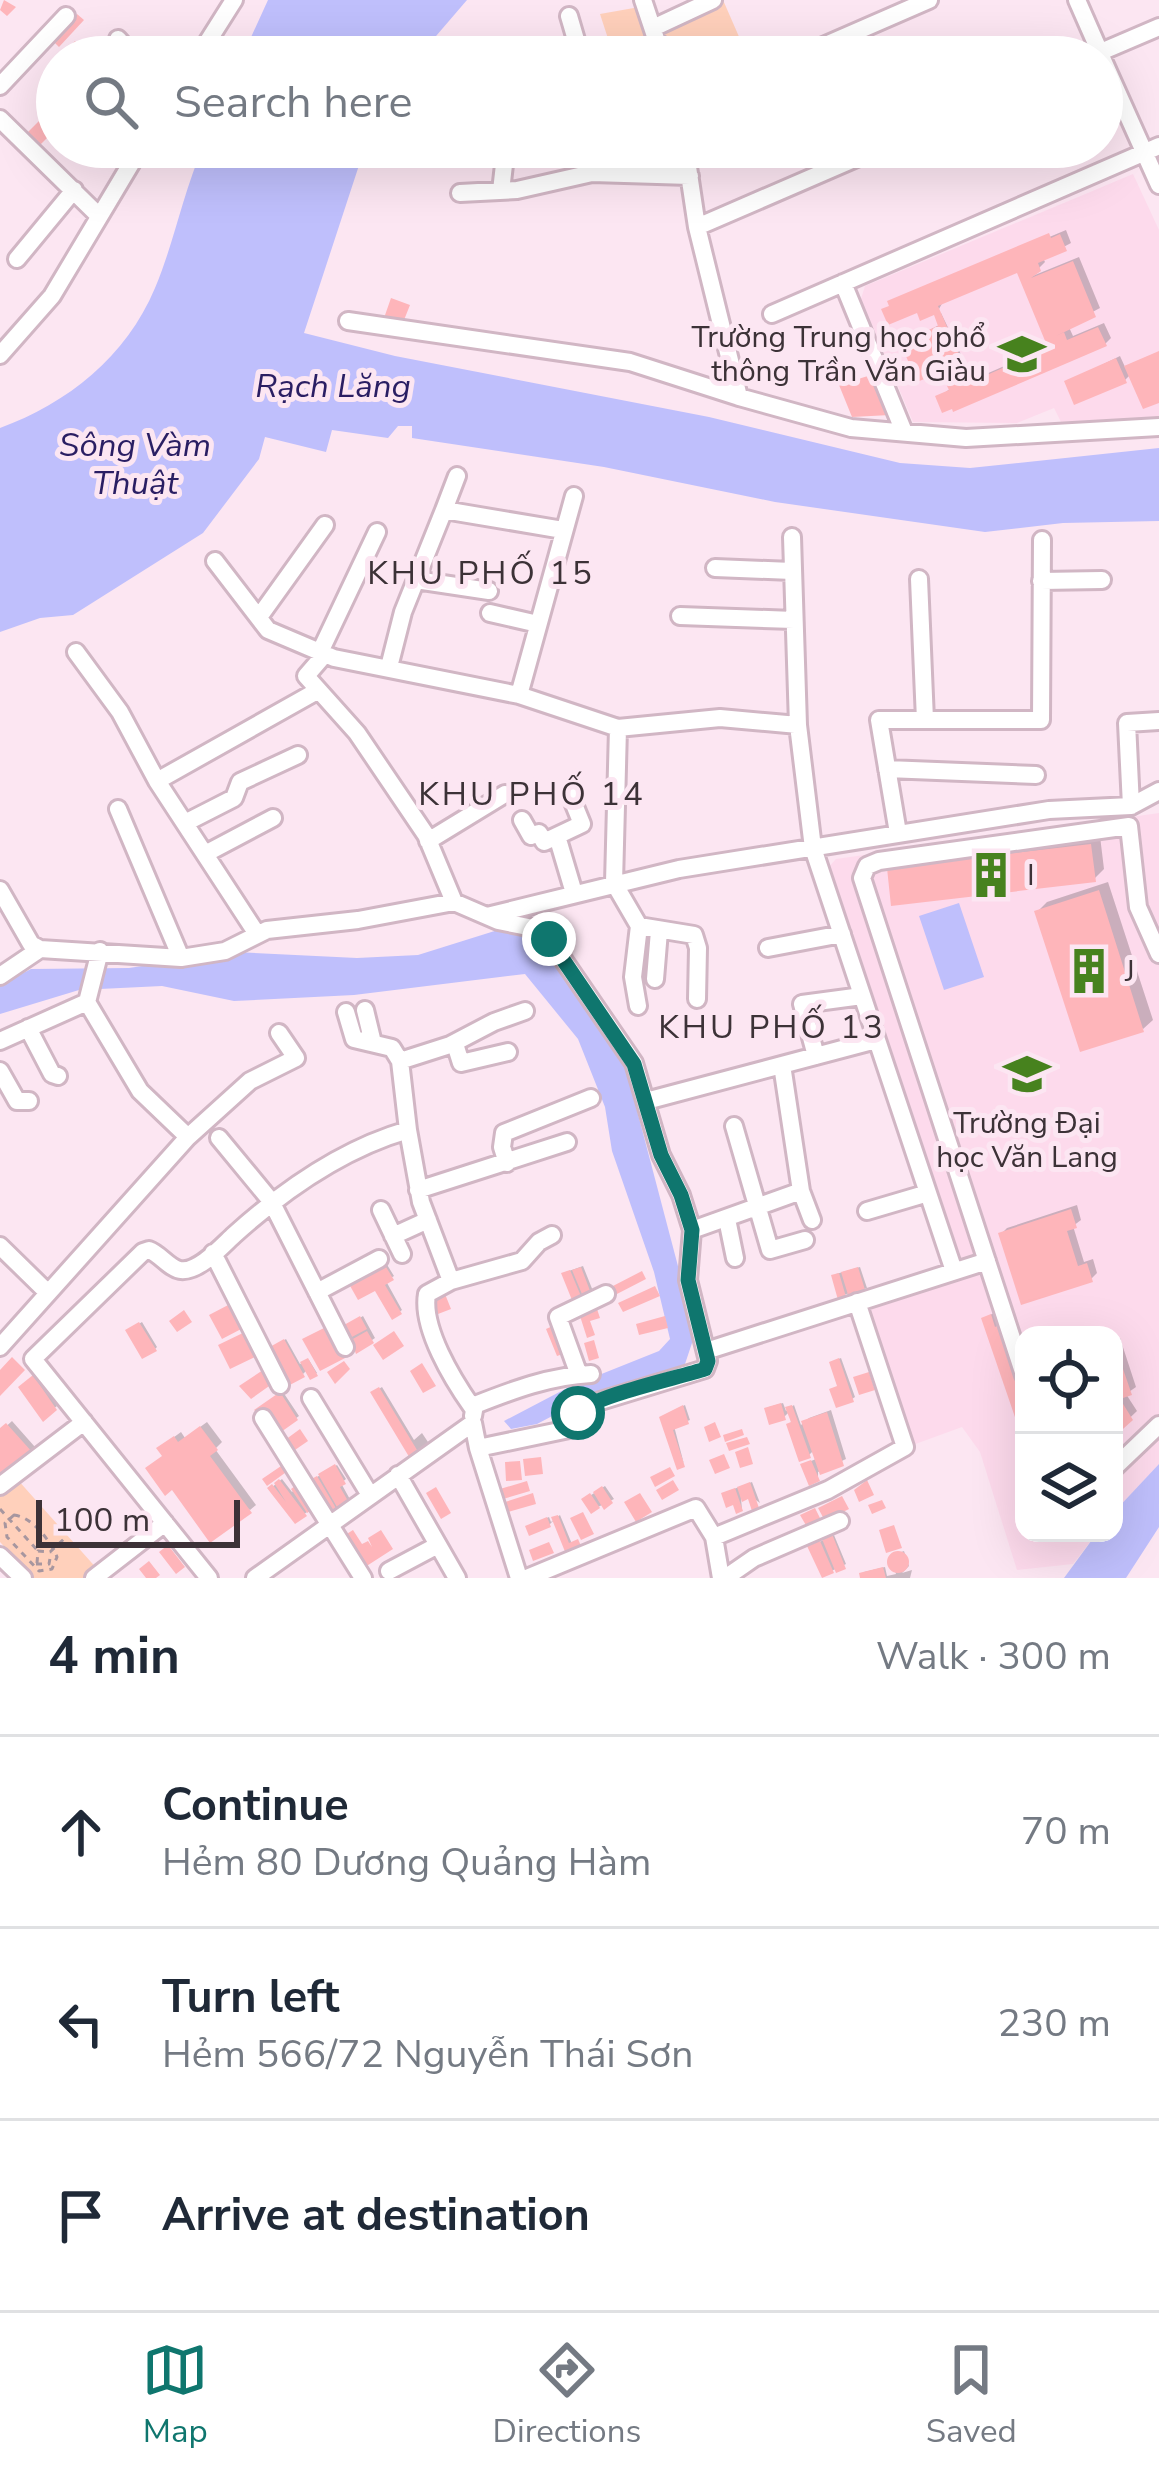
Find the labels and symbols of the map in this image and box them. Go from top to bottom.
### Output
place label: Trường Trung học phổ thông Trần Văn Giàu [691,317,986,392]
school or university icon: Trường Trung học phổ thông Trần Văn Giàu [997,329,1047,379]
water label: Rạch Lăng [255,364,411,409]
water label: Sông Vàm Thuật [59,423,211,506]
district label: KHU PHỐ 15 [367,550,595,596]
district label: KHU PHỐ 14 [418,771,646,817]
building icon: I [966,850,1016,900]
place label: I [1027,855,1035,896]
route end [522,912,576,966]
building icon: J [1064,946,1114,996]
place label: J [1124,951,1135,992]
district label: KHU PHỐ 13 [658,1004,886,1050]
school or university icon: Trường Đại học Văn Lang [1002,1049,1052,1099]
place label: Trường Đại học Văn Lang [936,1103,1118,1178]
route start [551,1386,605,1440]
scale bar [36,1494,240,1547]

